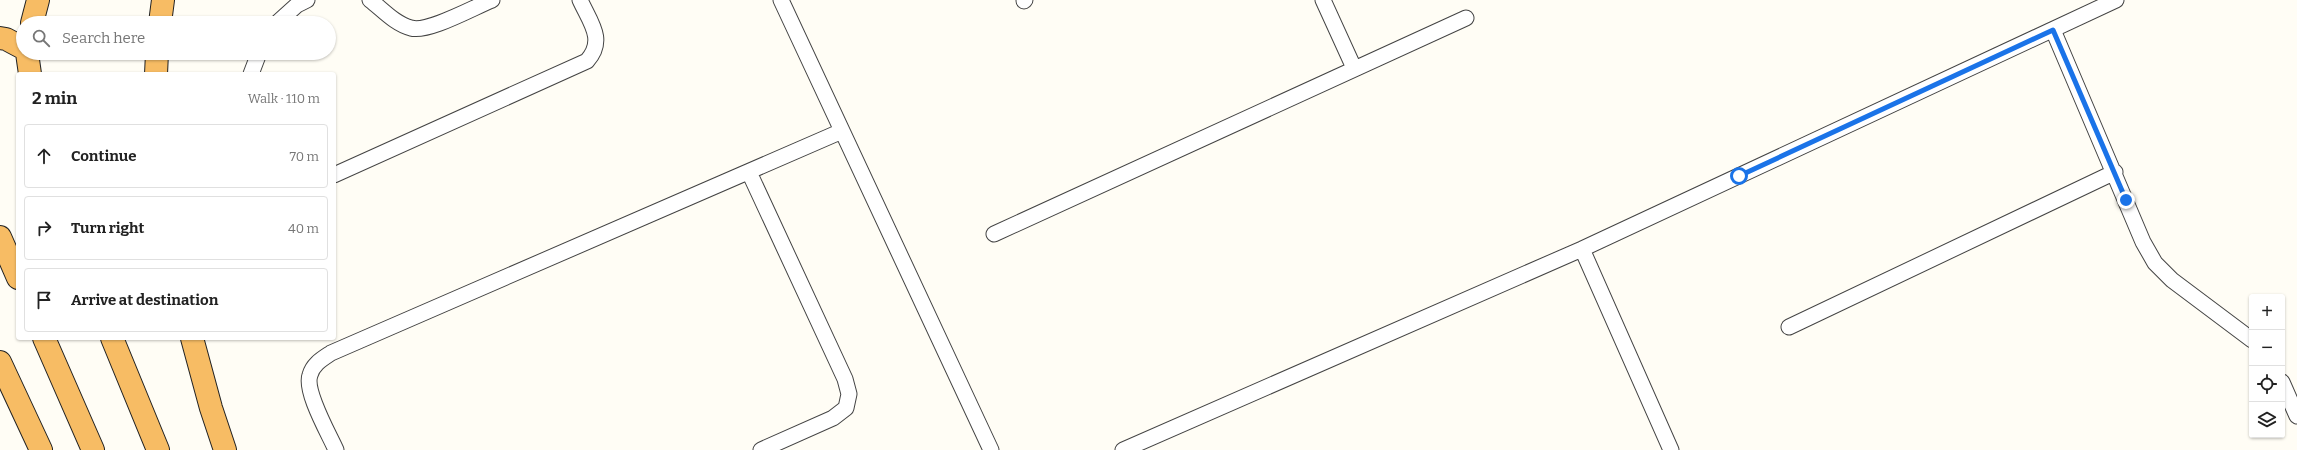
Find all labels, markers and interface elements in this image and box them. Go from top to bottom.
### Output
search box [16,16,336,60]
icon: search [30,27,52,49]
text: Search here [62,29,145,47]
text: 2 min [32,88,77,109]
text: Walk · 110 m [248,91,320,106]
icon: ahead [33,145,55,167]
text: Continue [71,147,137,165]
text: 70 m [289,149,319,164]
route start [1730,167,1748,185]
route end [2117,191,2135,209]
icon: right [33,217,55,239]
text: Turn right [71,219,144,237]
text: 40 m [288,221,319,236]
icon: arrive [33,289,55,311]
text: Arrive at destination [71,291,218,309]
map controls [2249,294,2285,438]
button: + [2249,294,2285,330]
button: − [2249,330,2285,366]
button: locate [2249,366,2285,402]
button: layers [2249,402,2285,438]

